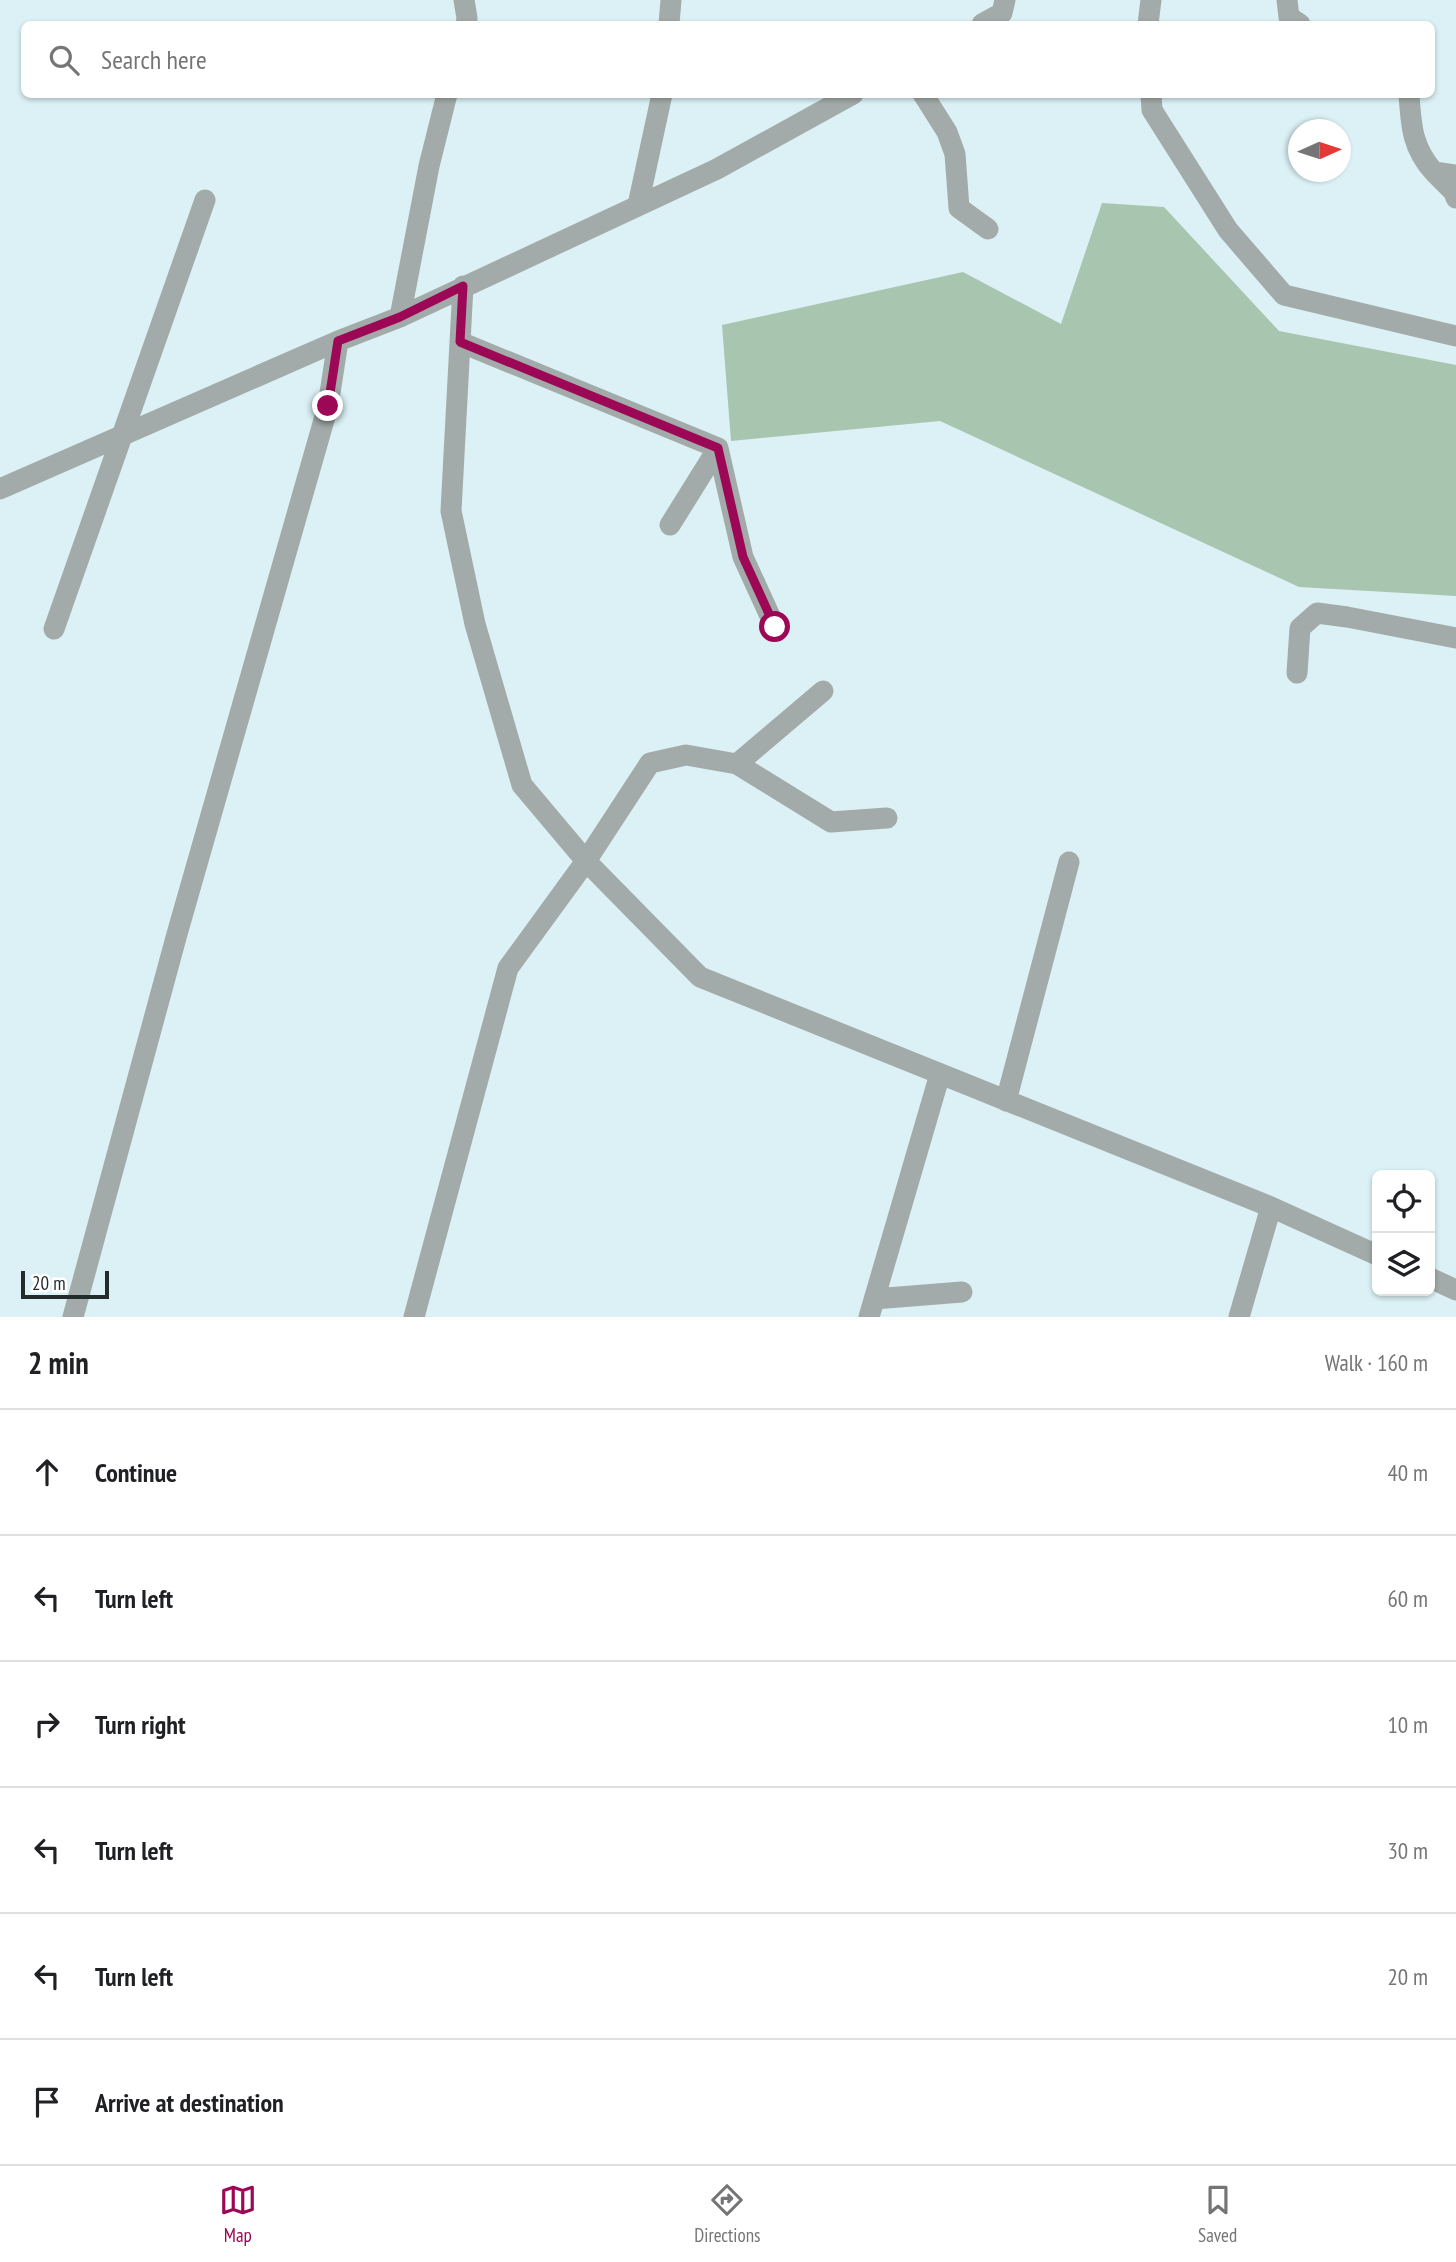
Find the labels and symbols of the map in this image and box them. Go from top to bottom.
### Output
north arrow [1288,119,1351,182]
route end [312,390,343,421]
route start [759,611,790,642]
scale bar [21,1268,108,1300]

